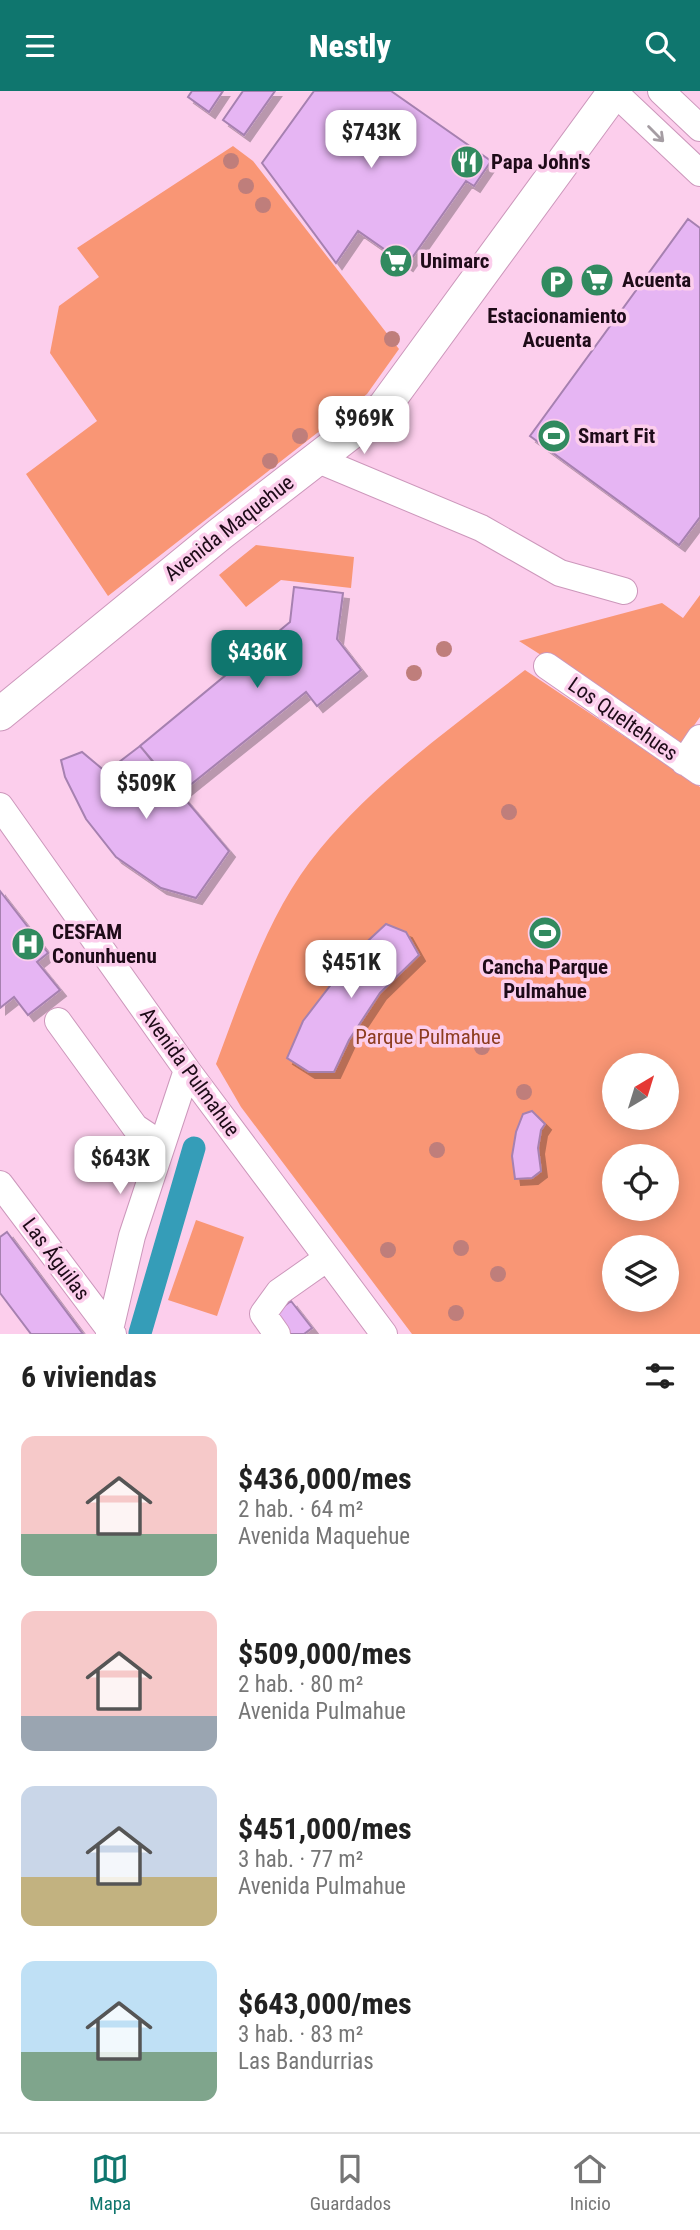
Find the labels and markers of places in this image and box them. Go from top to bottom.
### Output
pin: $743K [322,111,420,170]
restaurant icon: Papa John's [448,143,486,181]
place label: Papa John's [491,150,590,174]
supermarket icon: Unimarc [377,242,415,280]
place label: Unimarc [420,249,490,273]
supermarket icon: Acuenta [578,261,616,299]
parking icon: Estacionamiento Acuenta [538,263,576,301]
place label: Acuenta [622,268,691,292]
place label: Estacionamiento Acuenta [487,304,627,352]
pin: $969K [315,397,413,456]
sports icon: Smart Fit [535,417,573,455]
place label: Smart Fit [578,424,655,448]
pin: $436K [208,631,306,690]
pin: $509K [97,761,195,821]
sports icon: Cancha Parque Pulmahue [526,914,564,952]
place label: CESFAM Conunhuenu [52,920,157,968]
hospital icon: CESFAM Conunhuenu [9,925,47,963]
pin: $451K [302,941,400,1000]
place label: Cancha Parque Pulmahue [482,955,608,1003]
pin: $643K [71,1137,169,1196]

